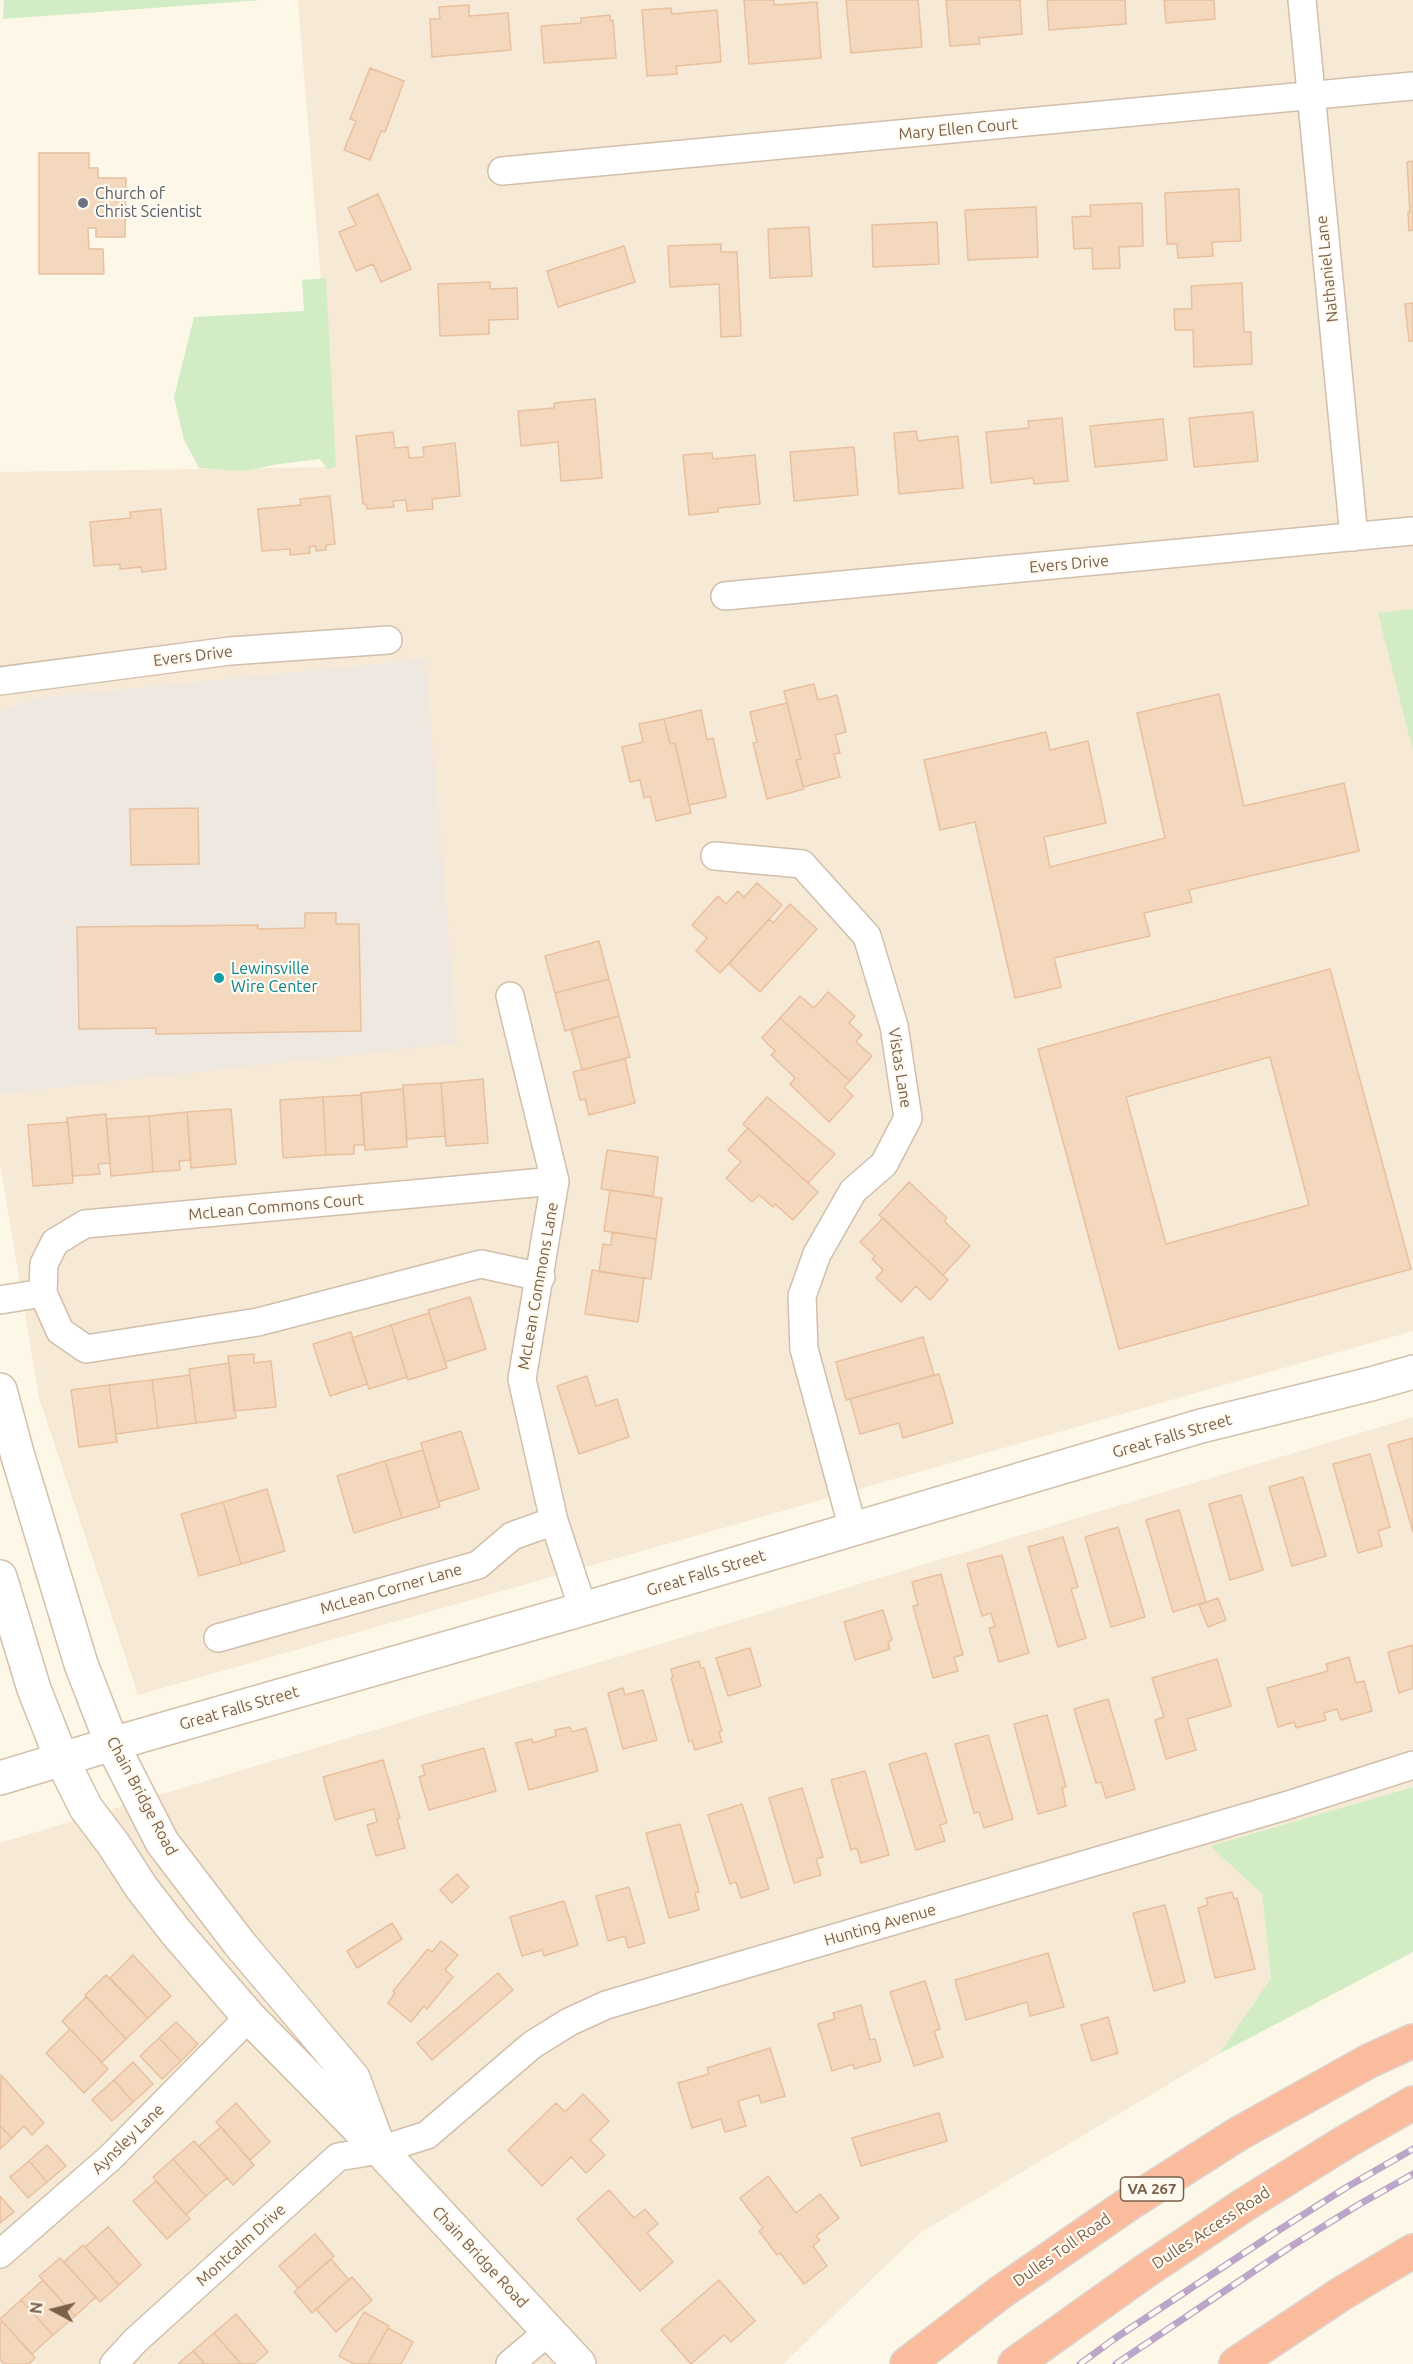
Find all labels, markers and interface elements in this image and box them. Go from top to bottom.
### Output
street label: Mary Ellen Court [898,114,1018,144]
place label: Church of Christ Scientist [95,184,202,222]
marker: Church of Christ Scientist [76,196,90,210]
street label: Nathaniel Lane [1312,215,1342,323]
street label: Evers Drive [1028,551,1110,577]
street label: Evers Drive [152,642,234,670]
place label: Lewinsville Wire Center [231,959,317,997]
marker: Lewinsville Wire Center [212,971,226,985]
street label: Vistas Lane [884,1027,916,1109]
street label: McLean Commons Court [188,1190,364,1224]
street label: McLean Commons Lane [514,1201,562,1371]
street label: Great Falls Street [1110,1410,1234,1462]
street label: Great Falls Street [644,1546,768,1600]
street label: McLean Corner Lane [318,1560,464,1618]
street label: Great Falls Street [177,1682,301,1734]
street label: Chain Bridge Road [103,1733,181,1859]
street label: Hunting Avenue [822,1900,938,1950]
street label: Aynsley Lane [88,2100,168,2178]
road number: VA 267 [1120,2177,1184,2201]
street label: Dulles Access Road [1148,2183,1274,2273]
street label: Montcalm Drive [192,2200,290,2290]
street label: Chain Bridge Road [428,2202,532,2312]
street label: Dulles Toll Road [1010,2209,1114,2291]
north arrow [24,2280,84,2340]
text: N [26,2301,46,2315]

